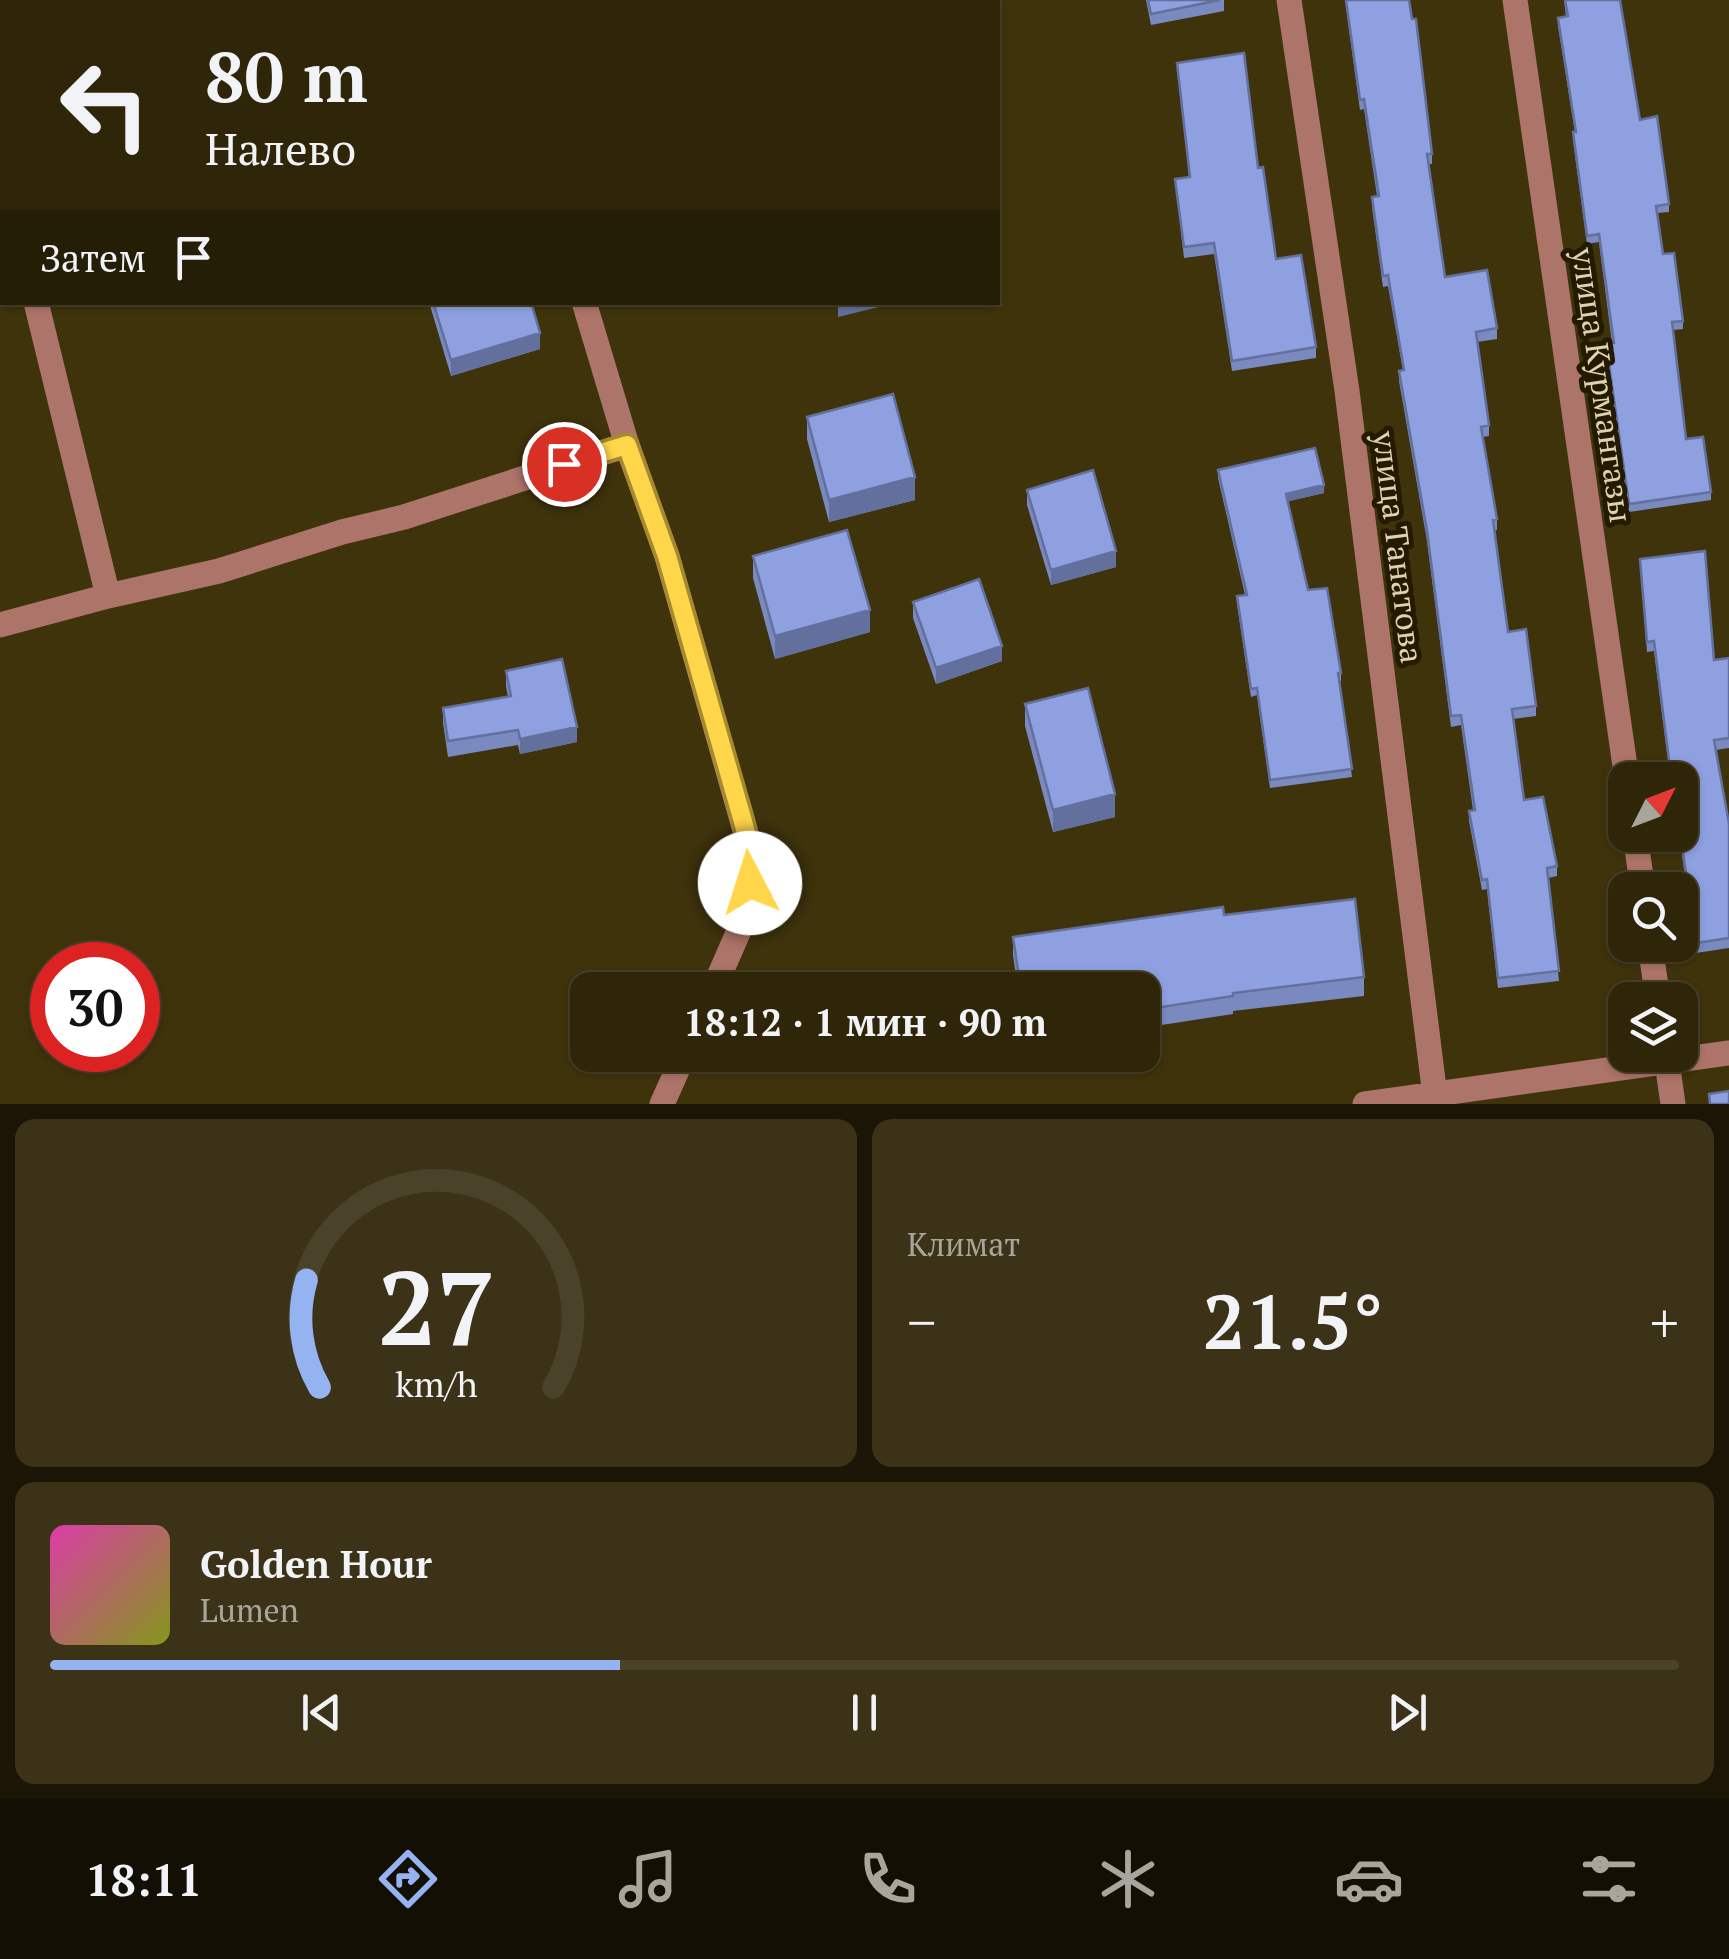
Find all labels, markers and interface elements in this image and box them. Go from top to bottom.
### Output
text: 80 m [205,29,368,122]
icon: left [40,40,170,170]
text: Налево [205,118,356,178]
icon: arrive [166,230,221,285]
text: Затем [40,233,146,283]
street label: улица Курмангазы [1563,244,1643,525]
pin [522,422,607,507]
street label: улица Танатова [1364,428,1434,665]
icon: arrive [537,437,592,492]
north arrow [1608,762,1698,852]
map controls [1608,762,1698,1072]
position arrow [698,831,802,935]
button: search [1608,872,1698,962]
speed limit sign: 30 [30,942,160,1072]
button: layers [1608,982,1698,1072]
text: 18:12 · 1 мин · 90 m [683,997,1047,1047]
text: Климат [907,1223,1020,1265]
text: 27 [377,1237,495,1375]
text: 21.5° [1203,1271,1383,1370]
text: − [907,1285,936,1358]
text: + [1650,1285,1679,1358]
text: km/h [395,1360,477,1407]
text: Golden Hour [200,1539,432,1589]
text: Lumen [200,1589,299,1631]
icon: previous [294,1685,349,1740]
icon: pause [837,1685,892,1740]
icon: next [1380,1685,1435,1740]
icon: directions [373,1844,443,1914]
icon: music [613,1844,683,1914]
icon: phone [853,1844,923,1914]
icon: climate [1093,1844,1163,1914]
icon: car [1334,1844,1404,1914]
icon: filters [1574,1844,1644,1914]
text: 18:11 [85,1849,202,1909]

